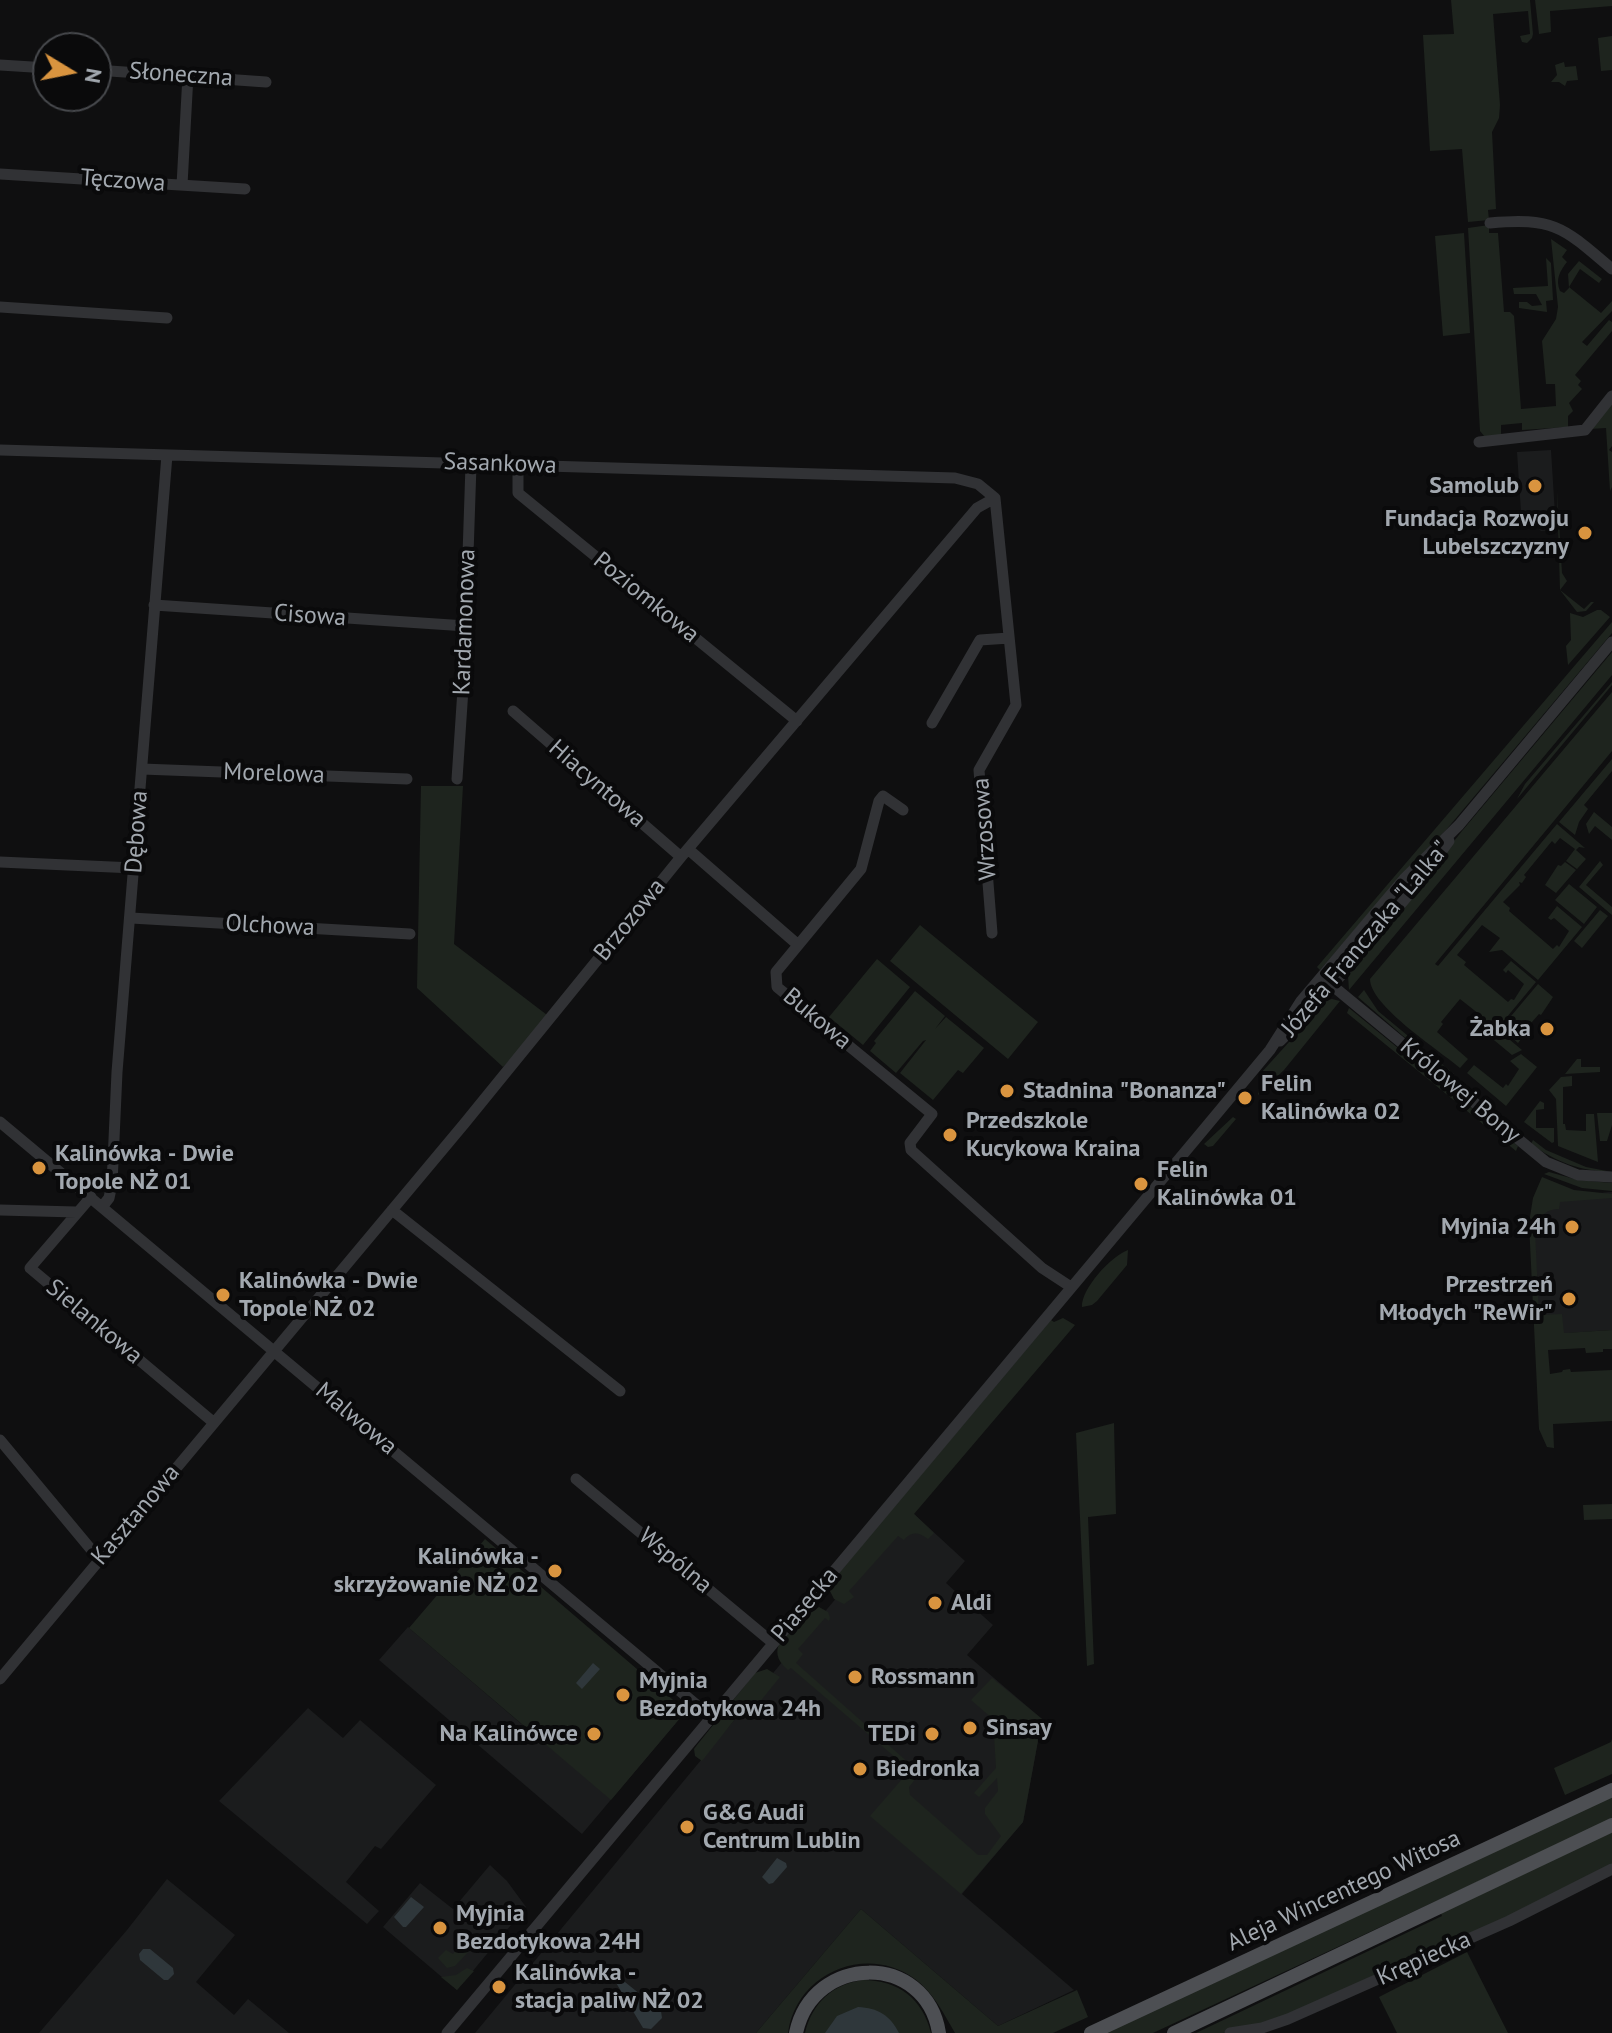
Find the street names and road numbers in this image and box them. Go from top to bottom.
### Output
street label: Słoneczna [128,57,234,93]
street label: Tęczowa [80,164,166,198]
street label: Sasankowa [443,448,557,480]
street label: Poziomkowa [587,547,705,649]
street label: Kardamonowa [448,548,482,696]
street label: Cisowa [273,599,347,633]
street label: Hiacyntowa [543,734,651,834]
street label: Morelowa [223,758,325,790]
street label: Wrzosowa [967,777,1003,881]
street label: Dębowa [120,790,154,874]
street label: Józefa Franczaka "Lalka" [1276,835,1456,1043]
street label: Brzozowa [588,873,672,967]
street label: Olchowa [225,909,315,943]
street label: Bukowa [777,982,857,1056]
street label: Królowej Bony [1394,1032,1526,1150]
street label: Sielankowa [40,1273,148,1371]
street label: Malwowa [309,1377,403,1461]
street label: Kasztanowa [86,1459,186,1571]
street label: Wspólna [632,1522,718,1600]
street label: Piasecka [766,1562,844,1648]
street label: Aleja Wincentego Witosa [1223,1824,1465,1958]
street label: Krępiecka [1373,1926,1475,1992]

